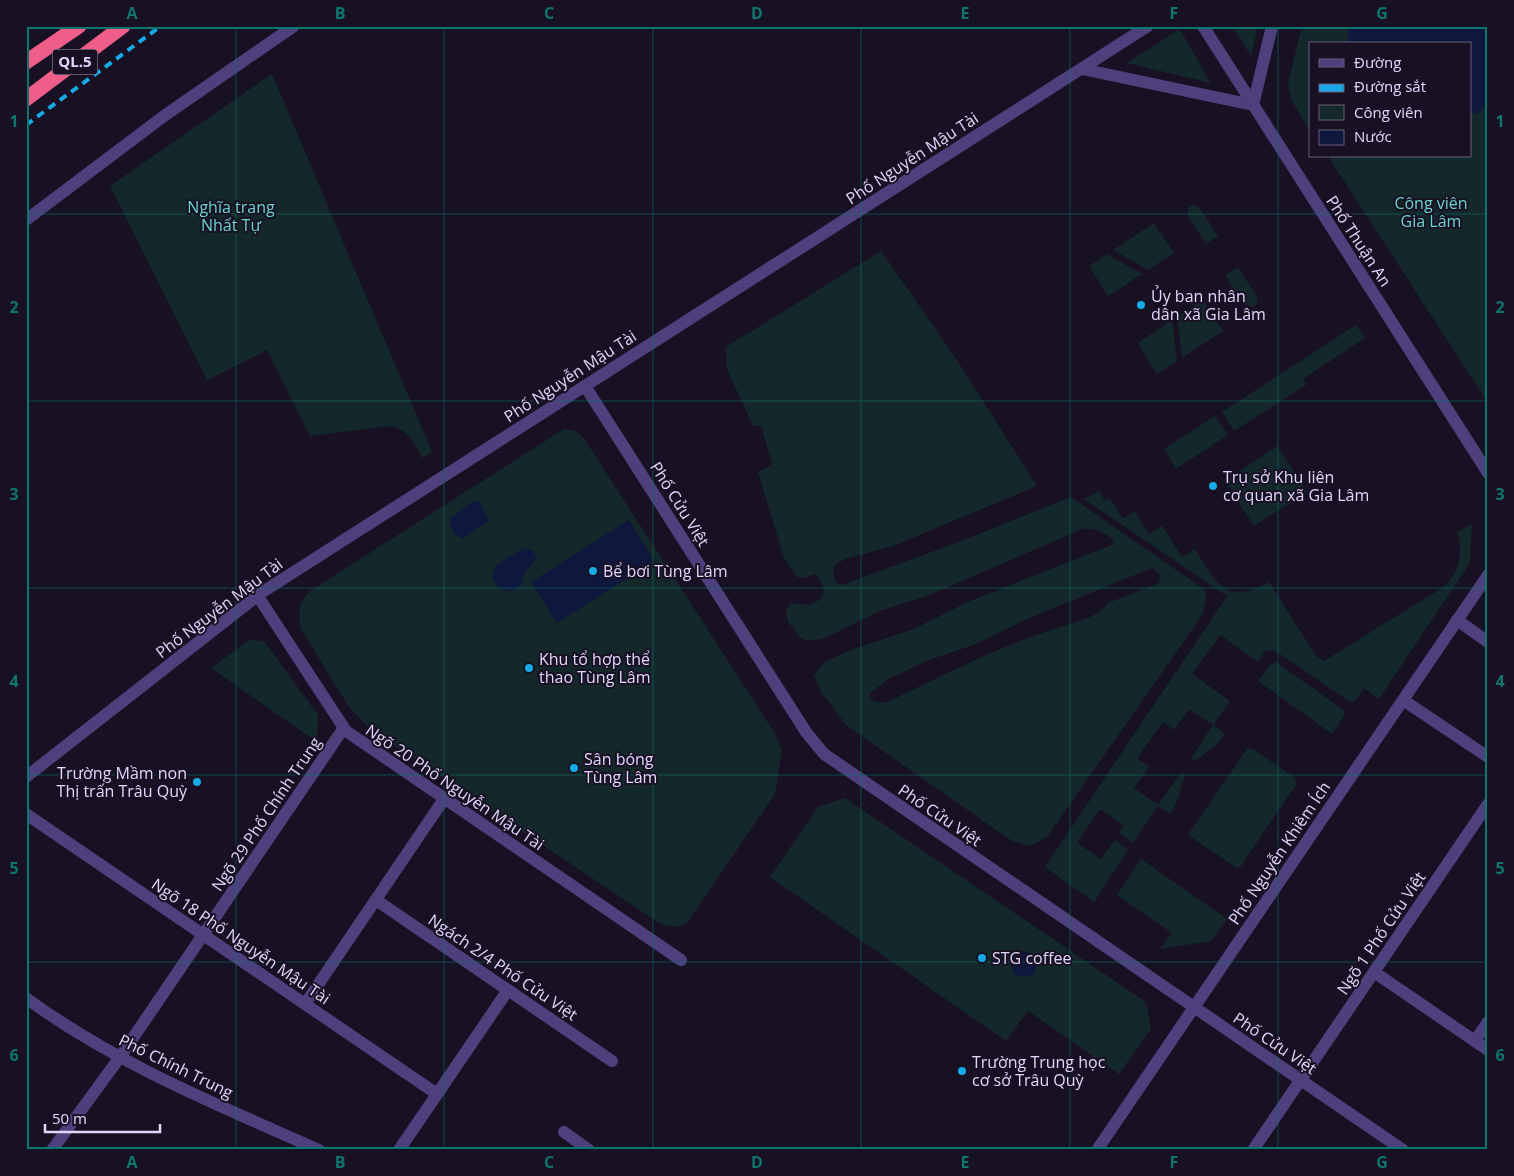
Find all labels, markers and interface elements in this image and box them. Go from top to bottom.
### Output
text: A [126,2,138,24]
text: B [335,2,345,24]
text: C [544,2,554,24]
text: D [751,2,763,24]
text: E [961,2,970,24]
text: F [1170,2,1178,24]
text: G [1376,2,1388,24]
legend [1309,42,1472,158]
road number: QL.5 [52,50,98,74]
text: Đường [1354,52,1401,72]
text: Đường sắt [1354,76,1426,96]
text: Công viên [1354,102,1423,122]
street label: Phố Nguyễn Mậu Tài [842,107,982,209]
text: 1 [9,110,19,132]
text: 1 [1495,110,1505,132]
text: Nước [1354,126,1392,146]
street label: Phố Thuận An [1321,191,1397,291]
park label: Công viên Gia Lâm [1394,192,1468,232]
park label: Nghĩa trang Nhất Tự [187,196,275,236]
place label: Ủy ban nhân dân xã Gia Lâm [1151,285,1266,325]
text: 2 [9,296,19,318]
text: 2 [1495,296,1505,318]
marker: Ủy ban nhân dân xã Gia Lâm [1135,299,1147,311]
street label: Phố Nguyễn Mậu Tài [500,325,640,427]
street label: Phố Cửu Việt [645,457,715,551]
place label: Trụ sở Khu liên cơ quan xã Gia Lâm [1223,466,1369,506]
marker: Trụ sở Khu liên cơ quan xã Gia Lâm [1207,480,1219,492]
text: 3 [9,483,19,505]
text: 3 [1495,483,1505,505]
street label: Phố Nguyễn Mậu Tài [151,553,287,663]
place label: Bể bơi Tùng Lâm [603,560,728,582]
marker: Bể bơi Tùng Lâm [587,565,599,577]
place label: Khu tổ hợp thể thao Tùng Lâm [539,648,651,688]
marker: Khu tổ hợp thể thao Tùng Lâm [523,662,535,674]
text: 4 [9,670,19,692]
text: 4 [1495,670,1505,692]
street label: Ngõ 20 Phố Nguyễn Mậu Tài [362,719,548,855]
street label: Ngõ 29 Phố Chính Trung [206,732,326,895]
place label: Sân bóng Tùng Lâm [584,748,657,788]
place label: Trường Mầm non Thị trấn Trâu Quỳ [57,762,188,802]
marker: Sân bóng Tùng Lâm [568,762,580,774]
marker: Trường Mầm non Thị trấn Trâu Quỳ [191,776,203,788]
street label: Phố Nguyễn Khiêm Ích [1223,777,1335,929]
street label: Phố Cửu Việt [894,779,986,851]
text: 5 [9,857,19,879]
text: 5 [1495,857,1505,879]
street label: Ngõ 1 Phố Cửu Việt [1332,867,1431,999]
street label: Ngõ 18 Phố Nguyễn Mậu Tài [148,873,334,1009]
street label: Ngách 2/4 Phố Cửu Việt [424,909,582,1025]
place label: STG coffee [992,947,1071,969]
marker: STG coffee [976,952,988,964]
street label: Phố Cửu Việt [1229,1007,1321,1079]
street label: Phố Chính Trung [115,1029,237,1103]
text: 6 [9,1044,19,1066]
text: 6 [1495,1044,1505,1066]
place label: Trường Trung học cơ sở Trâu Quỳ [972,1051,1106,1091]
marker: Trường Trung học cơ sở Trâu Quỳ [956,1065,968,1077]
scale bar [45,1101,160,1133]
text: 50 m [52,1108,87,1128]
text: A [126,1151,138,1173]
text: B [335,1151,345,1173]
text: C [544,1151,554,1173]
text: D [751,1151,763,1173]
text: E [961,1151,970,1173]
text: F [1170,1151,1178,1173]
text: G [1376,1151,1388,1173]

